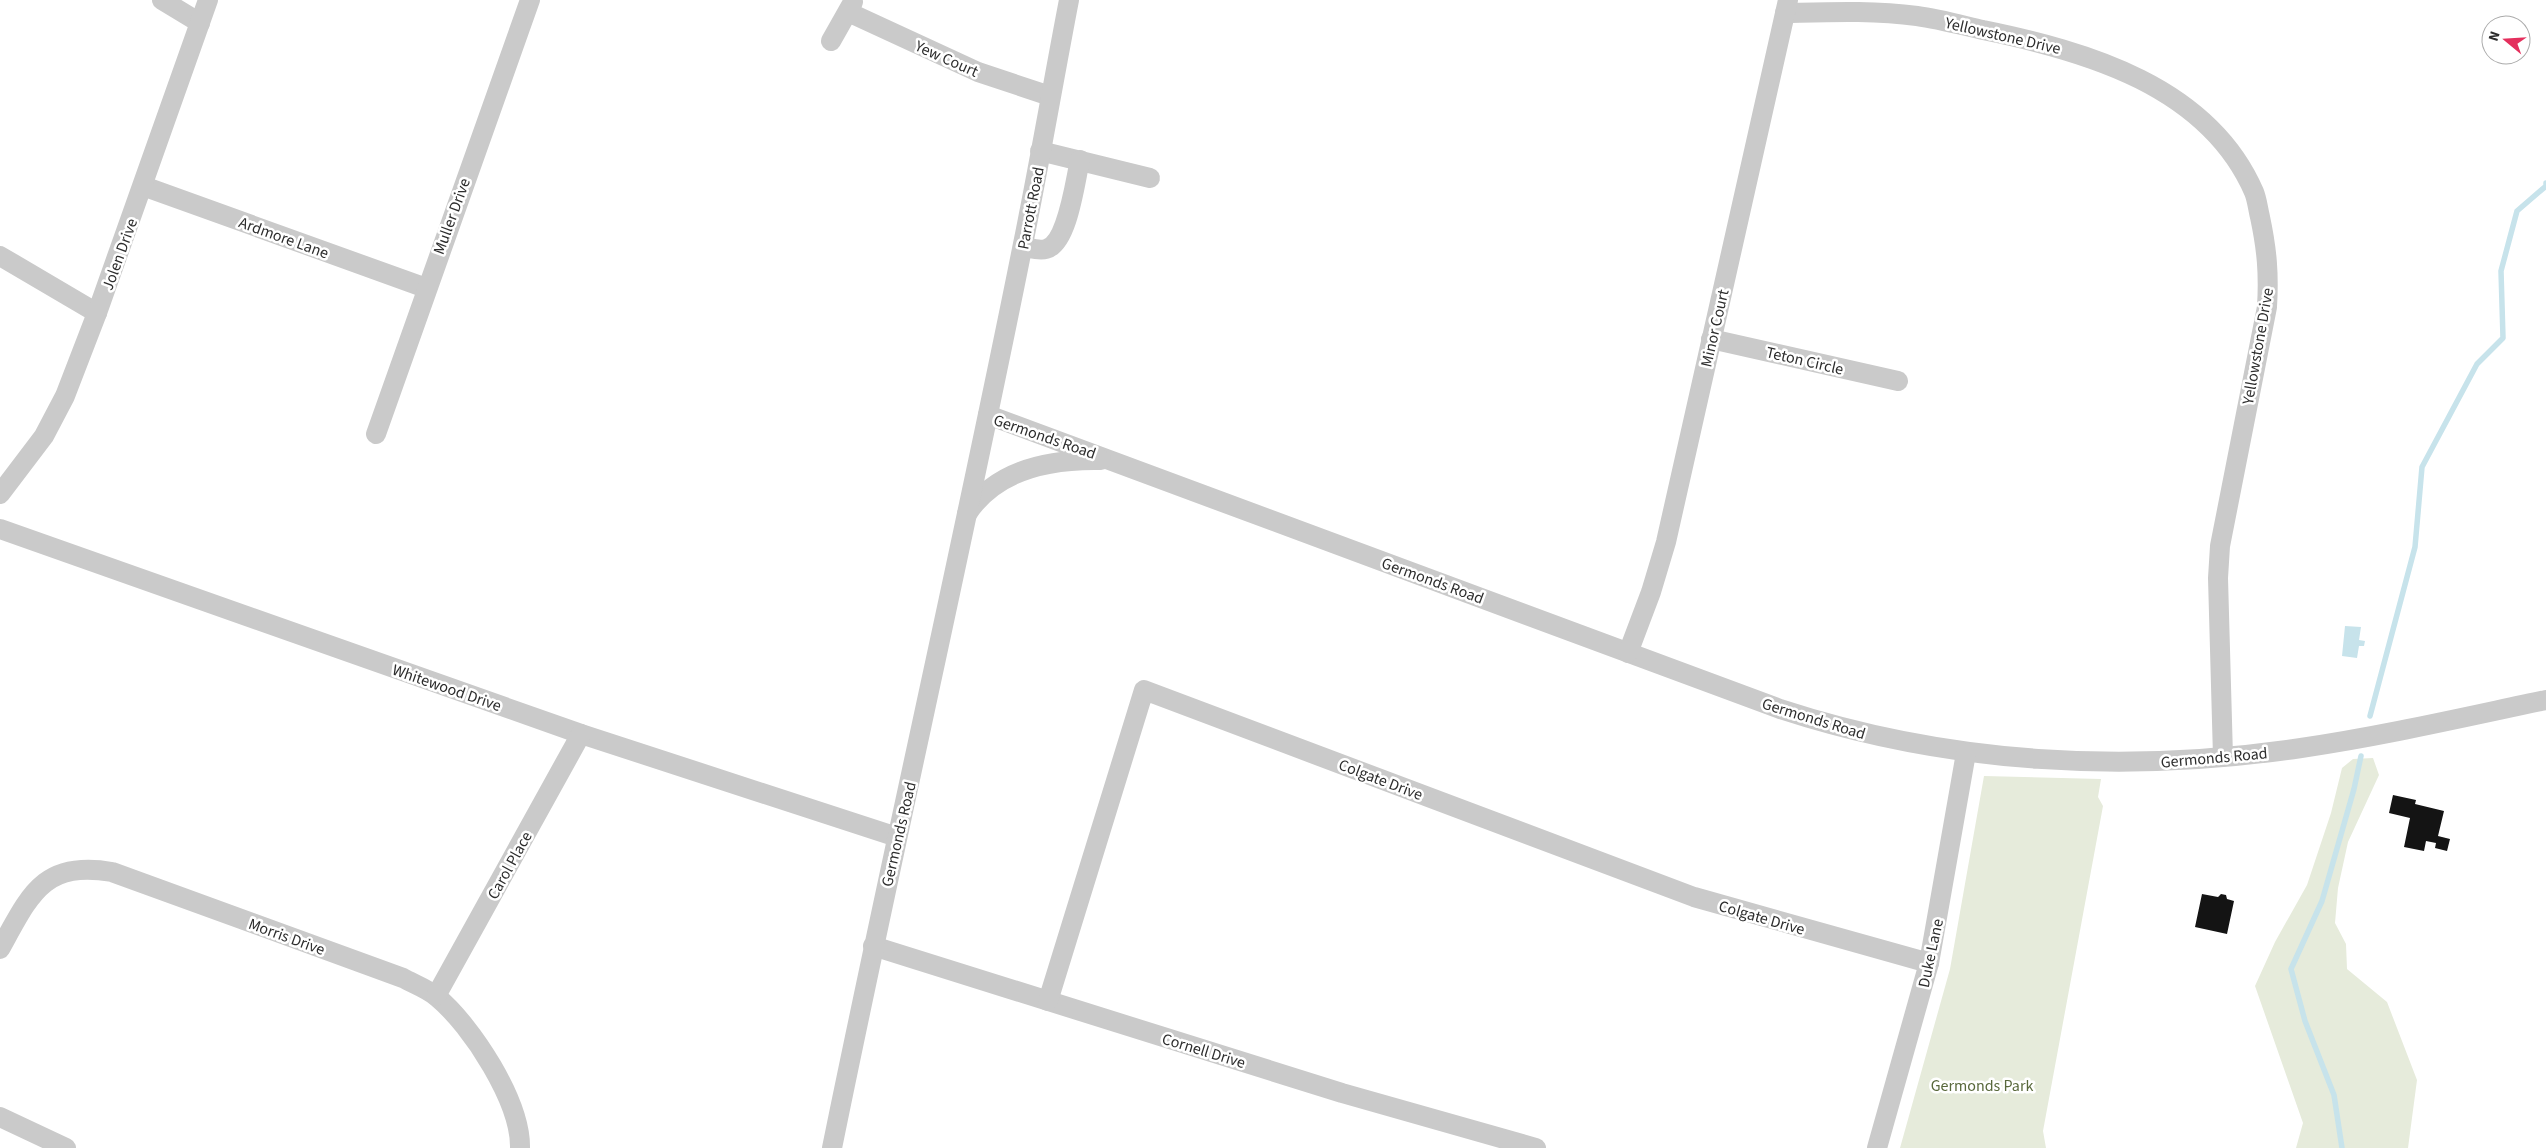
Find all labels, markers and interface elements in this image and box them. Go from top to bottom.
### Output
street label: Yellowstone Drive [1942,12,2063,60]
north arrow [2481,15,2531,65]
text: N [2484,29,2506,44]
street label: Yew Court [911,35,982,83]
street label: Parrott Road [1012,165,1050,251]
street label: Muller Drive [428,175,476,258]
street label: Ardmore Lane [236,212,332,264]
street label: Jolen Drive [97,215,143,293]
street label: Yellowstone Drive [2237,286,2279,407]
street label: Minor Court [1695,287,1735,369]
street label: Teton Circle [1764,341,1846,381]
street label: Germonds Road [990,409,1099,465]
street label: Germonds Road [1379,552,1487,610]
street label: Whitewood Drive [389,659,504,717]
street label: Germonds Road [1759,693,1868,745]
street label: Germonds Road [2160,742,2268,774]
street label: Colgate Drive [1335,754,1426,806]
street label: Germonds Road [876,780,922,889]
street label: Carol Place [482,827,538,903]
street label: Colgate Drive [1716,895,1807,941]
street label: Morris Drive [245,913,328,961]
street label: Duke Lane [1913,917,1949,990]
street label: Cornell Drive [1159,1028,1248,1074]
park label: Germonds Park [1931,1075,2033,1097]

